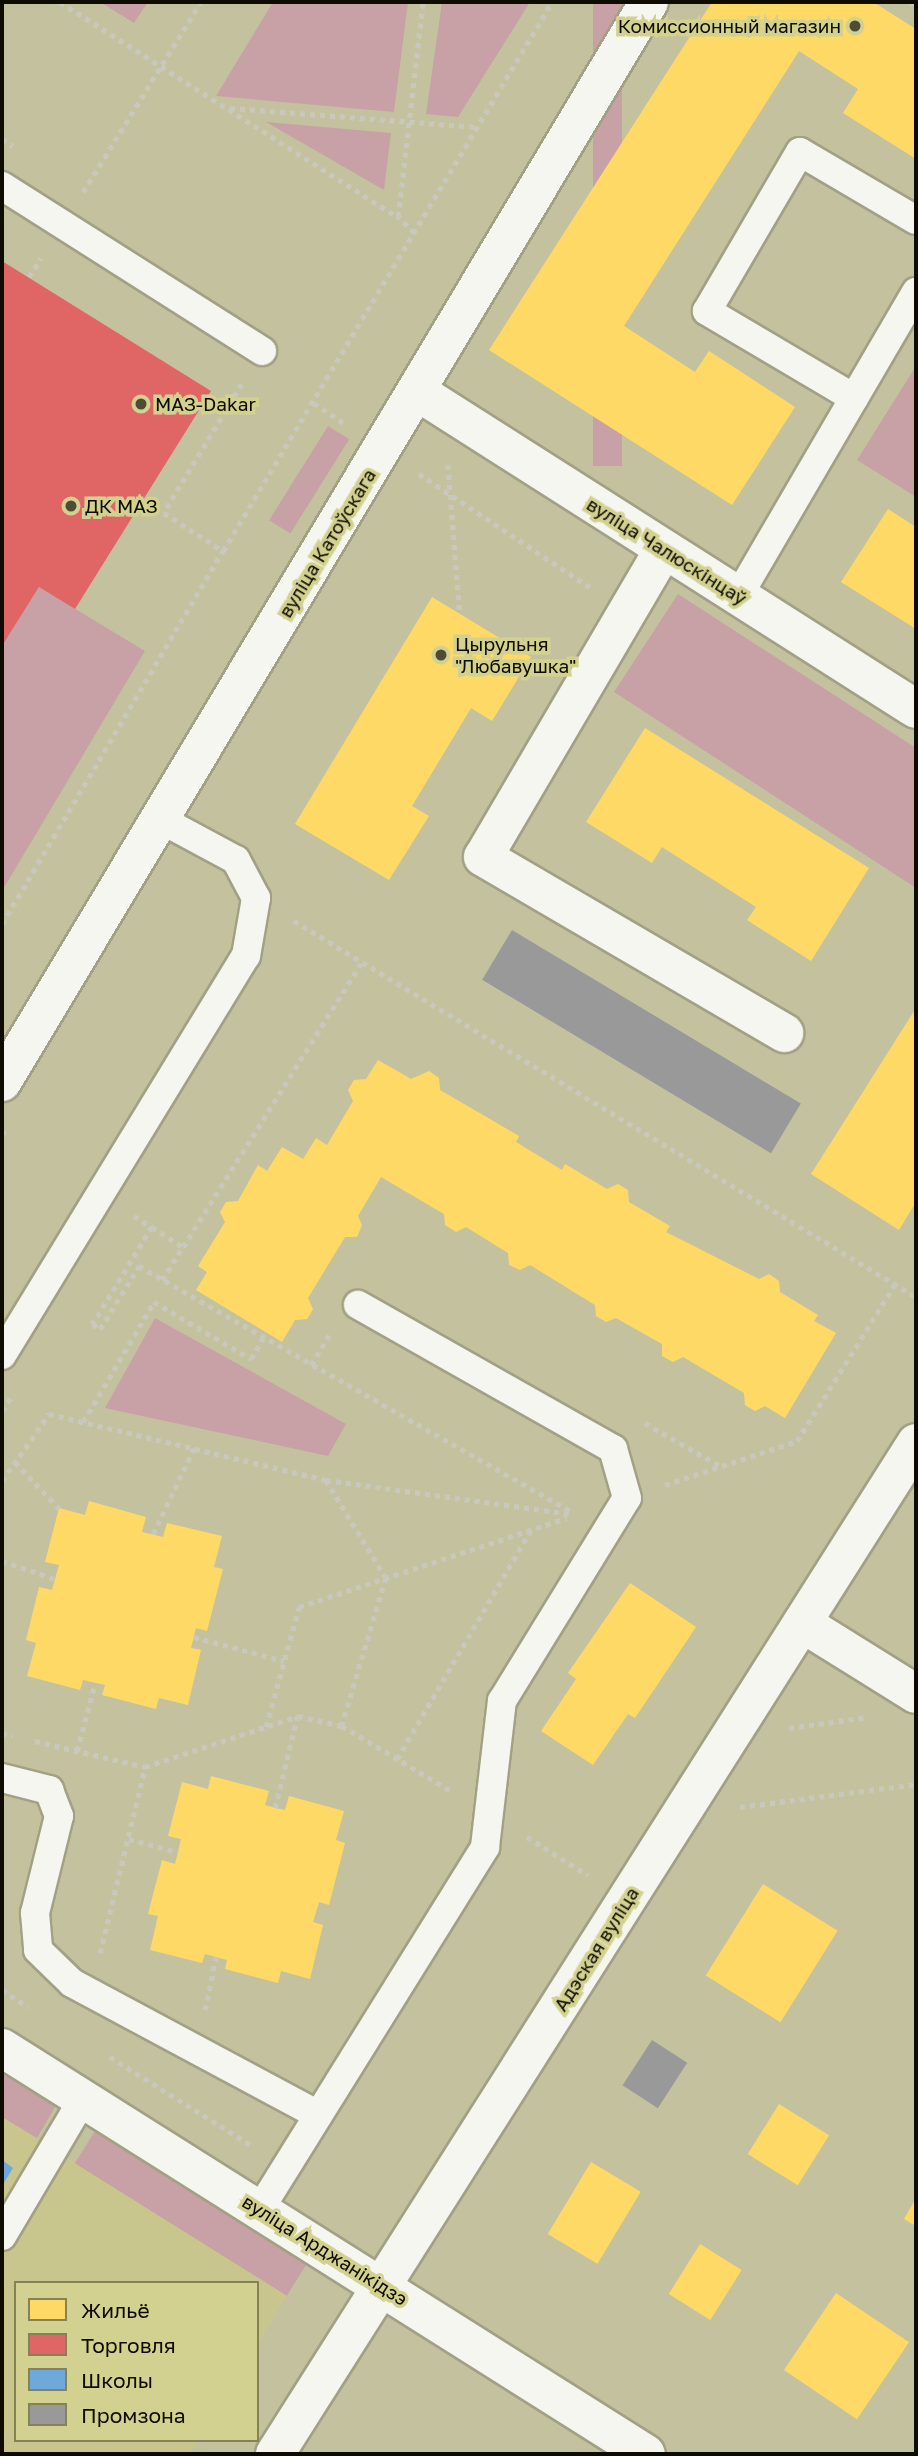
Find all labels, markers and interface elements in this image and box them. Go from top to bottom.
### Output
place label: Комиссионный магазин [618,15,841,37]
marker: Комиссионный магазин [847,18,863,34]
place label: МАЗ-Dakar [155,393,256,415]
marker: МАЗ-Dakar [133,396,149,412]
street label: вуліца Катоўскага [274,465,380,621]
street label: вуліца Чалюскінцаў [583,492,751,610]
place label: ДК МАЗ [85,495,158,517]
marker: ДК МАЗ [63,498,79,514]
place label: Цырульня "Любавушка" [455,633,577,677]
marker: Цырульня "Любавушка" [433,647,449,663]
street label: Адэская вуліца [549,1883,643,2015]
street label: вуліца Арджанікідзэ [238,2190,412,2310]
legend [14,2281,259,2442]
text: Жильё [81,2297,150,2323]
text: Торговля [81,2332,176,2358]
text: Школы [81,2367,153,2393]
text: Промзона [81,2402,186,2428]

